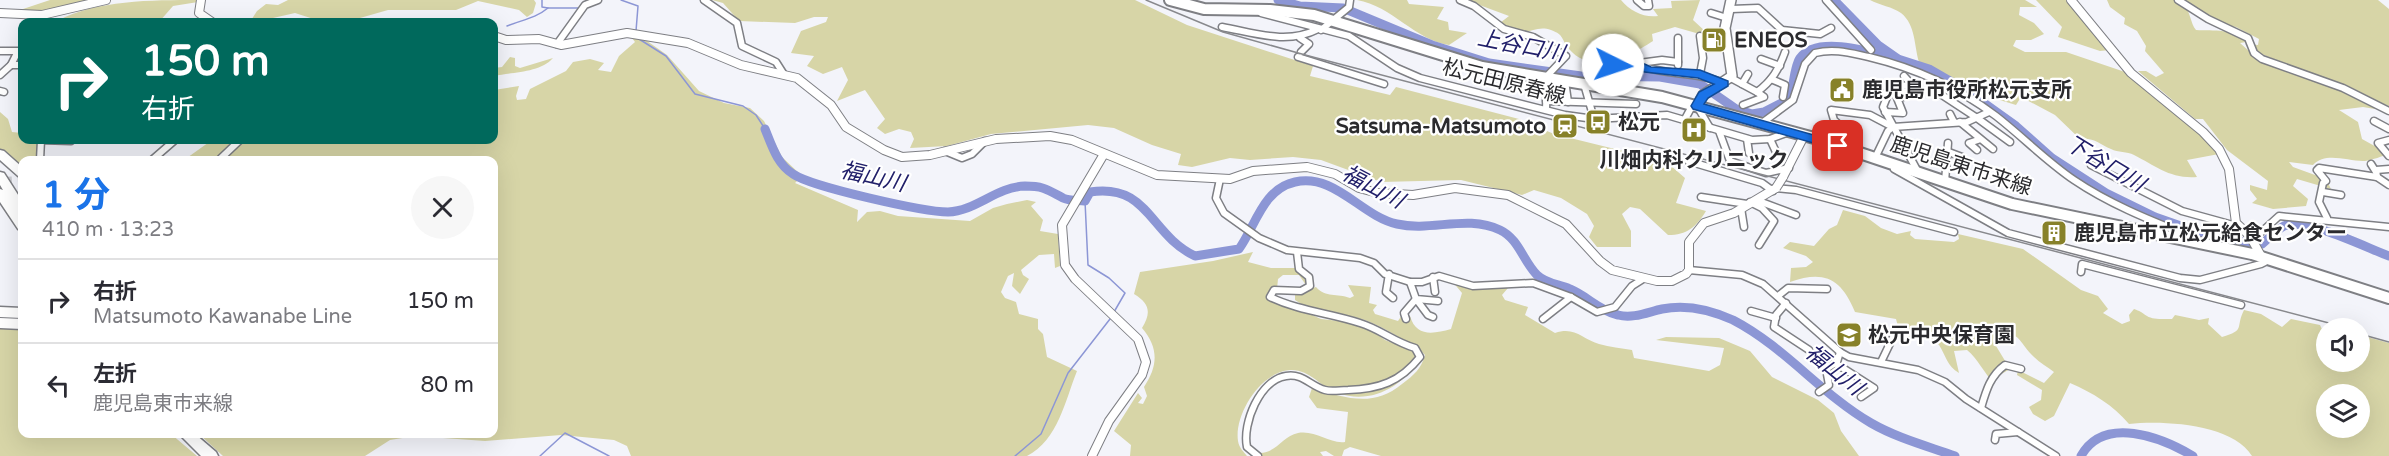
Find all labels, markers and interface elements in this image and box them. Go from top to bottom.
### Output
water label: 上谷口川 [1475,25,1569,68]
fuel station icon: ENEOS [1699,25,1729,55]
place label: ENEOS [1734,28,1808,53]
position arrow [1581,33,1645,97]
text: 150 m [141,36,270,87]
icon: right [42,42,120,120]
street label: 松元田原春線 [1440,55,1568,109]
public building icon: 鹿児島市役所松元支所 [1827,75,1857,105]
place label: 鹿児島市役所松元支所 [1862,78,2072,103]
text: 右折 [141,93,195,126]
bus stop icon: 松元 [1583,107,1613,137]
place label: 松元 [1618,110,1660,135]
station icon: Satsuma-Matsumoto [1550,111,1580,141]
place label: Satsuma-Matsumoto [1336,114,1546,139]
hospital icon: 川畑内科クリニック [1679,115,1709,145]
pin [1812,120,1863,171]
icon: arrive [1821,129,1854,162]
water label: 下谷口川 [2061,130,2151,199]
street label: 鹿児島東市来線 [1887,131,2035,201]
place label: 川畑内科クリニック [1600,148,1789,173]
water label: 福山川 [838,157,910,198]
water label: 福山川 [1338,160,1410,215]
text: 1 分 [42,174,110,217]
button: close [411,176,474,239]
text: 410 m · 13:23 [42,218,174,242]
building icon: 鹿児島市立松元給食センター [2039,218,2069,248]
place label: 鹿児島市立松元給食センター [2074,221,2347,246]
text: 右折 [93,279,137,305]
icon: right [42,285,75,318]
text: 150 m [407,288,474,314]
text: Matsumoto Kawanabe Line [93,305,352,329]
map controls [2316,318,2370,438]
button: sound [2316,318,2370,372]
school or university icon: 松元中央保育園 [1834,320,1864,350]
place label: 松元中央保育園 [1868,323,2015,348]
water label: 福山川 [1800,339,1869,402]
text: 左折 [93,361,137,387]
icon: left [42,369,75,402]
text: 80 m [420,372,474,398]
button: layers [2316,384,2370,438]
text: 鹿児島東市来線 [93,392,233,416]

